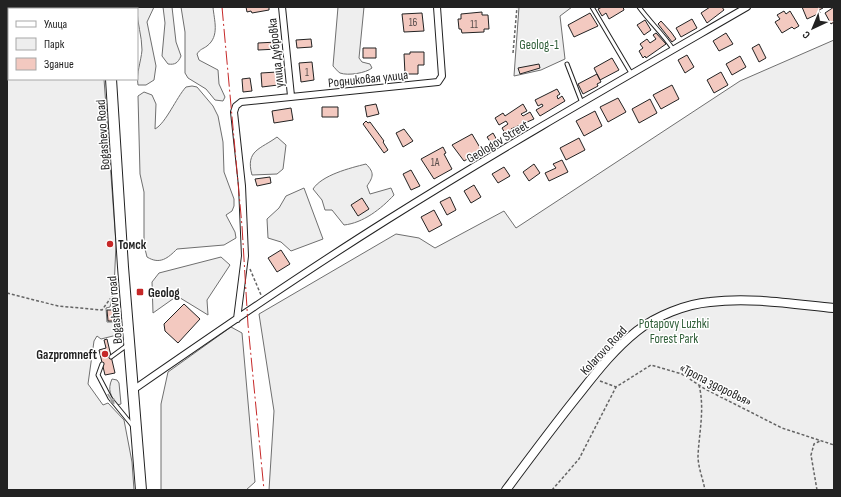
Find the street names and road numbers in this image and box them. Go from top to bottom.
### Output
street label: улица Дубровка [264,17,288,89]
street label: Родниковая улица [327,67,409,91]
street label: Bogashevo Road [93,99,113,171]
street label: Geologov Street [463,117,532,167]
street label: Bogashevo road [104,275,126,345]
street label: Kolarovo Road [577,323,631,379]
street label: «Тропа здоровья» [677,360,755,410]

